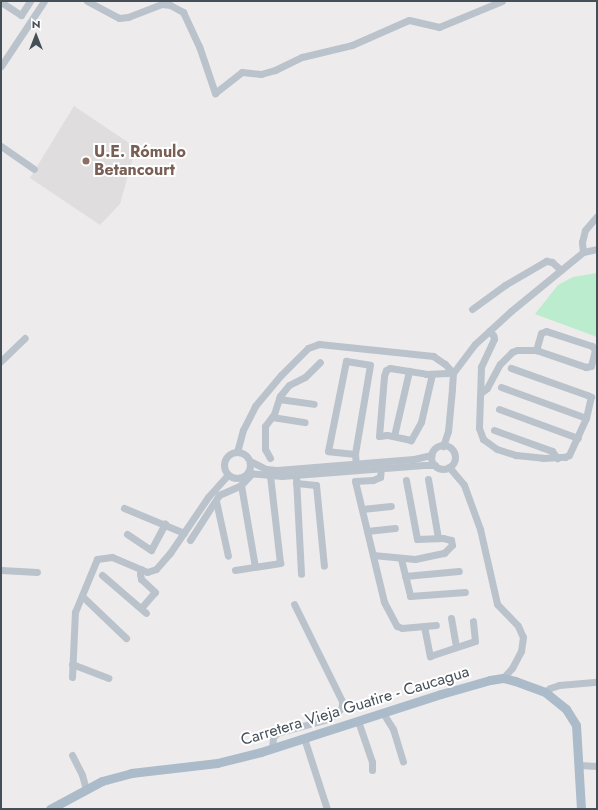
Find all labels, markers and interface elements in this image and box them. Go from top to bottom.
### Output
north arrow [16,16,56,56]
text: N [32,16,40,32]
place label: U.E. Rómulo Betancourt [94,142,186,180]
marker: U.E. Rómulo Betancourt [81,156,91,166]
street label: Carretera Vieja Guatire - Caucagua [239,662,471,750]

